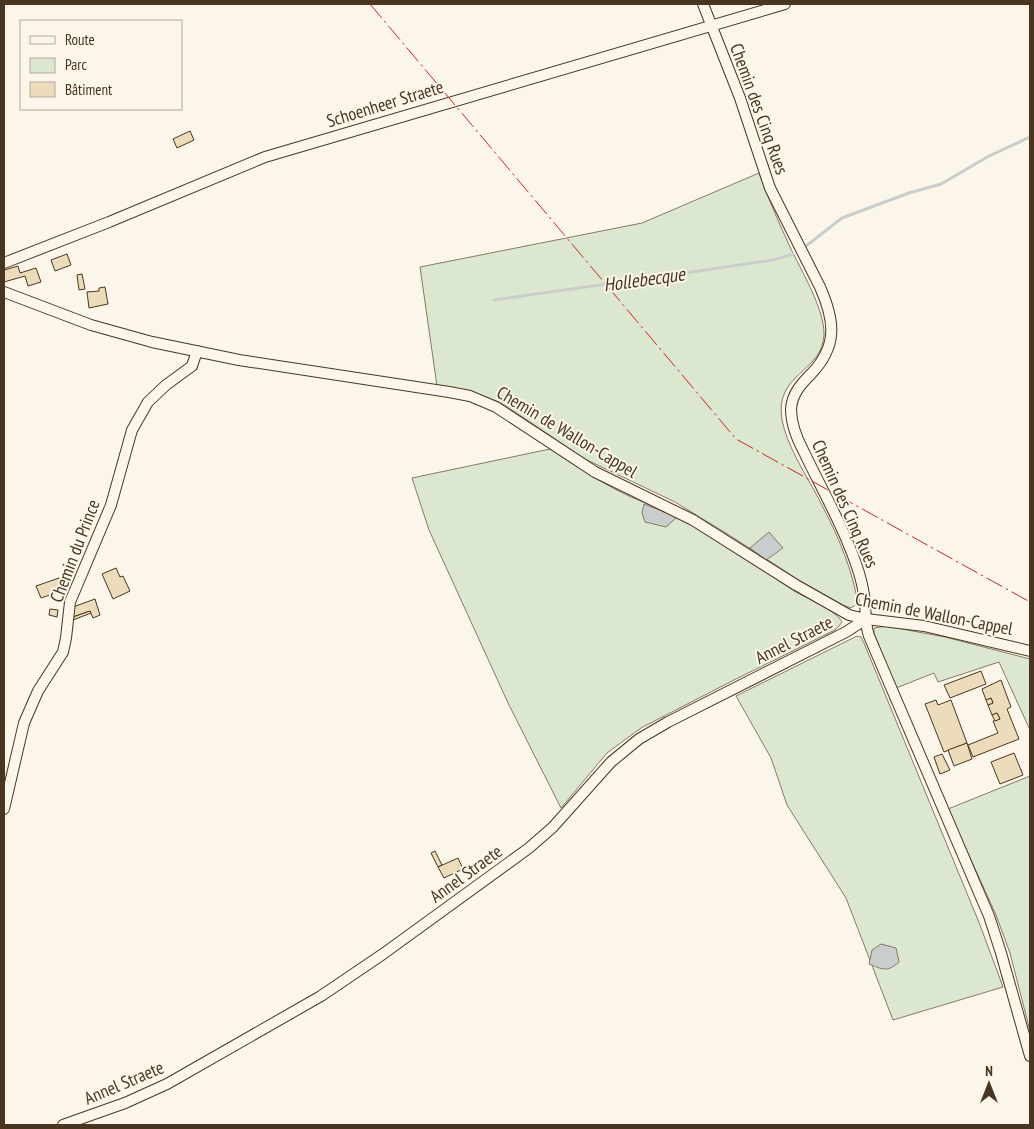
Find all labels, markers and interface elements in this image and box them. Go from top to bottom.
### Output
legend [20,20,182,110]
text: Route [65,30,95,49]
street label: Chemin des Cinq Rues [725,40,794,177]
text: Parc [65,55,87,74]
street label: Schoenheer Straete [324,75,446,132]
text: Bâtiment [65,80,112,99]
water label: Hollebecque [602,261,687,297]
street label: Chemin de Wallon-Cappel [493,380,643,483]
street label: Chemin des Cinq Rues [807,436,884,571]
street label: Chemin du Prince [44,496,105,605]
street label: Chemin de Wallon-Cappel [853,587,1016,640]
street label: Annel Straete [751,610,837,669]
street label: Annel Straete [425,840,507,908]
street label: Annel Straete [81,1055,167,1110]
north arrow [964,1059,1014,1109]
text: N [985,1062,993,1080]

